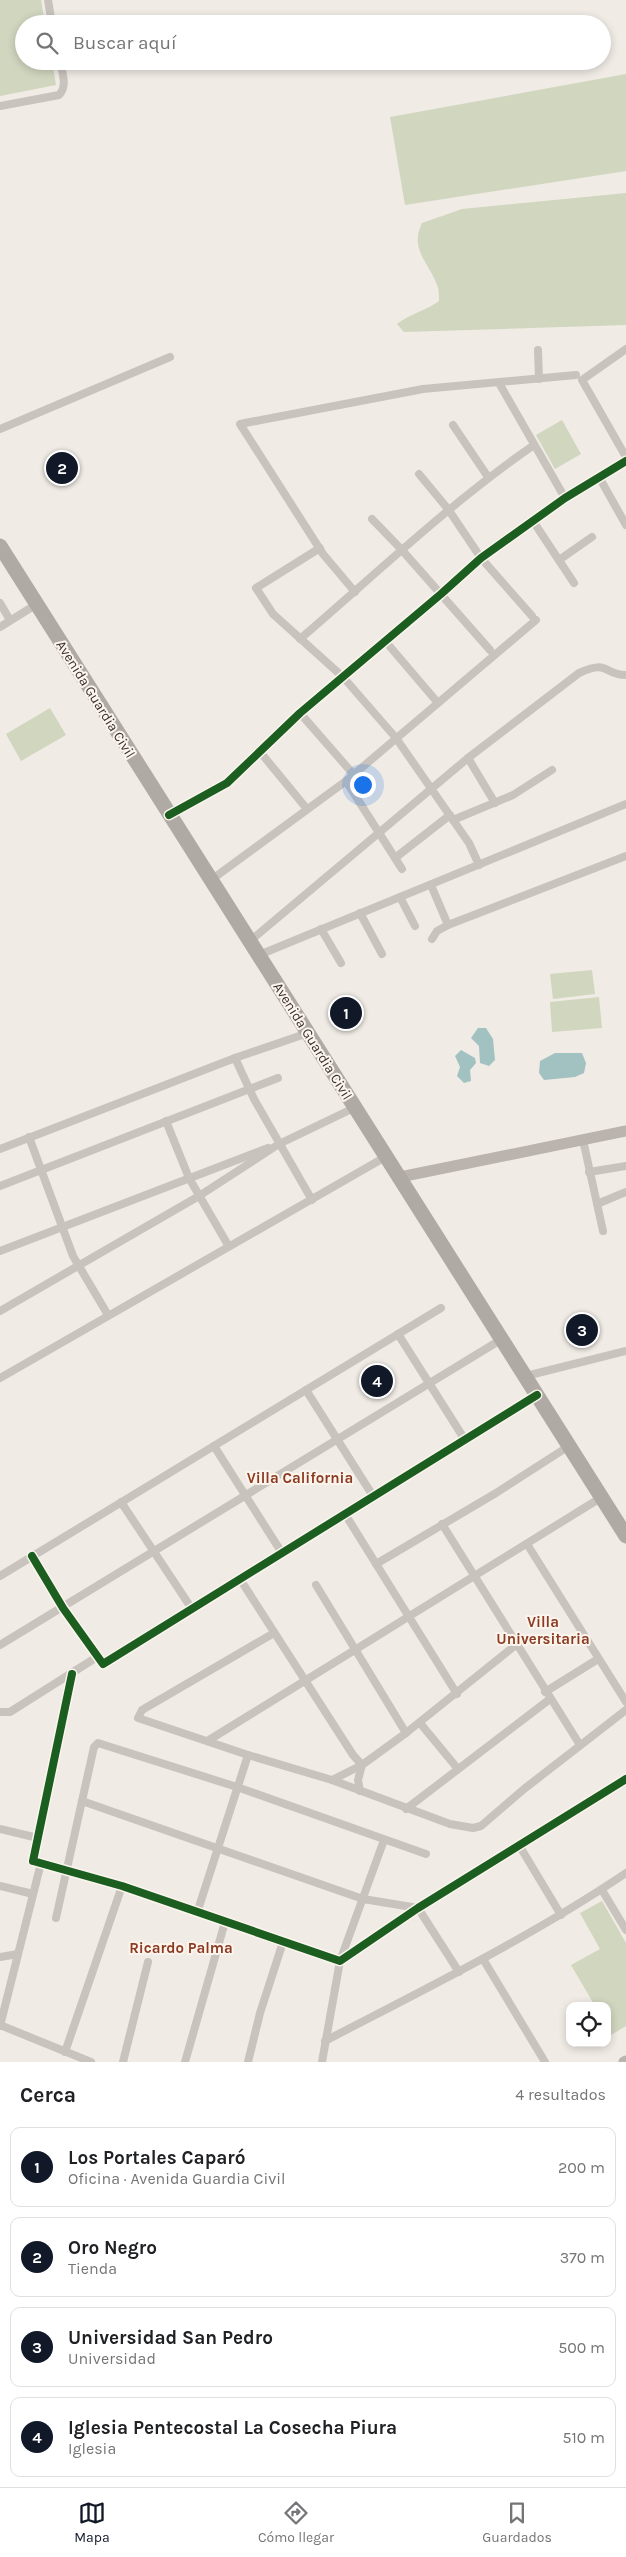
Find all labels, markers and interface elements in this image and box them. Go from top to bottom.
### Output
search box [15,15,611,70]
icon: search [33,29,61,57]
text: Buscar aquí [73,32,177,54]
pin: 2 [46,449,78,487]
street label: Avenida Guardia Civil [52,637,139,761]
your location [350,772,376,798]
street label: Avenida Guardia Civil [269,979,356,1103]
pin: 1 [330,994,362,1032]
pin: 3 [566,1311,598,1349]
pin: 4 [361,1362,393,1400]
district label: Villa California [247,1469,353,1487]
district label: Villa Universitaria [496,1613,590,1648]
district label: Ricardo Palma [129,1939,233,1957]
map controls [566,2002,611,2047]
button: locate [566,2002,611,2047]
text: Cerca [20,2083,76,2107]
text: 4 resultados [515,2085,606,2104]
text: Los Portales Caparó [68,2147,246,2169]
text: 1 [34,2158,40,2177]
text: 200 m [558,2158,605,2177]
text: Oficina · Avenida Guardia Civil [68,2169,285,2188]
text: Oro Negro [68,2237,157,2259]
text: 2 [32,2248,42,2267]
text: 370 m [560,2248,605,2267]
text: Tienda [68,2259,117,2278]
text: Universidad San Pedro [68,2327,273,2349]
text: 3 [32,2338,42,2357]
text: 500 m [558,2338,605,2357]
text: Universidad [68,2349,156,2368]
text: Iglesia Pentecostal La Cosecha Piura [68,2417,397,2439]
text: 4 [32,2428,42,2447]
text: 510 m [562,2428,605,2447]
text: Iglesia [68,2439,116,2458]
tab: Mapa [74,2499,110,2546]
tab: Cómo llegar [258,2499,334,2546]
tab: Guardados [482,2499,552,2546]

